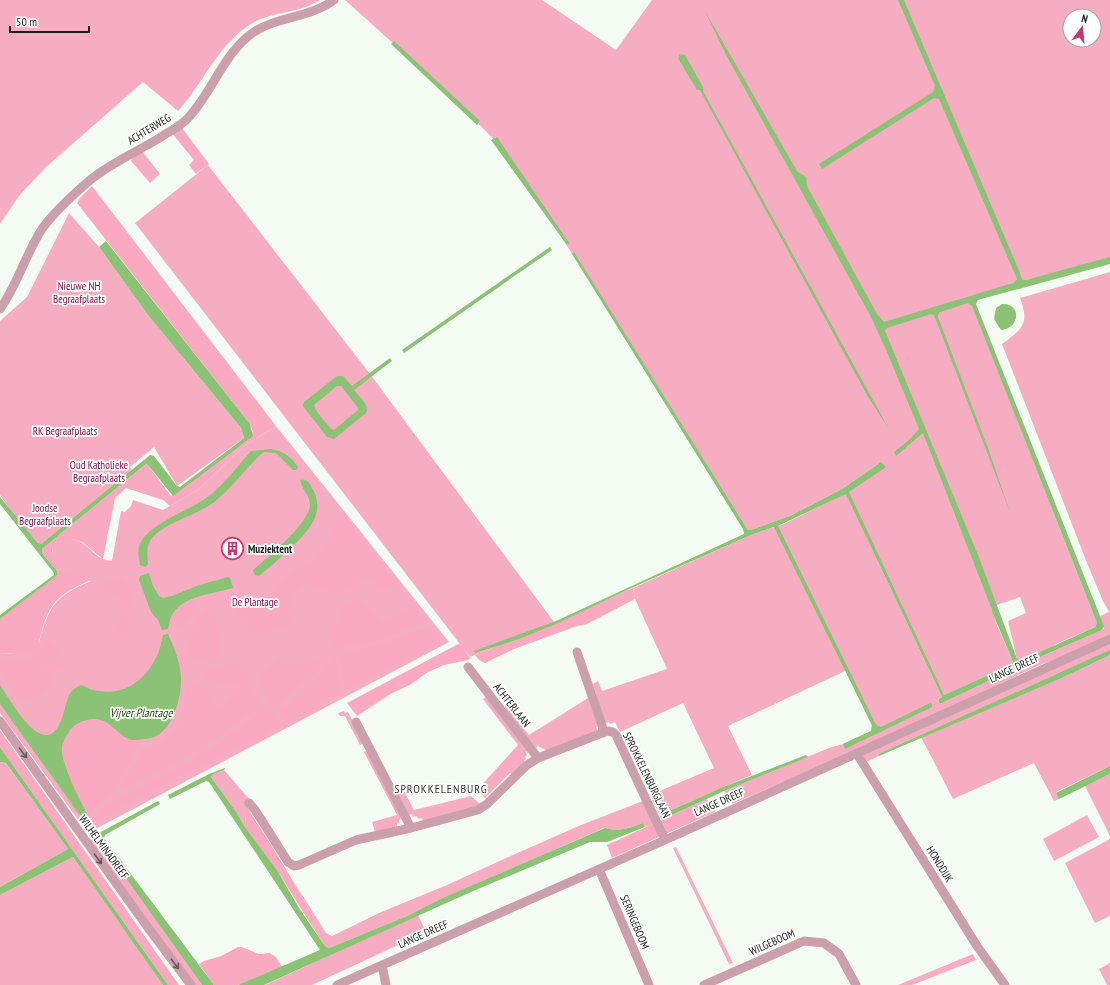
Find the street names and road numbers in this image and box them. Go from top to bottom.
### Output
street label: ACHTERWEG [125,111,173,147]
street label: LANGE DREEF [987,650,1041,686]
street label: ACHTERLAAN [491,680,534,730]
street label: SPROKKELENBURGLAAN [620,730,674,820]
street label: LANGE DREEF [692,785,747,819]
street label: WILHELMINADREEF [76,812,132,882]
street label: HONDDIJK [923,843,957,885]
street label: SERINGEBOOM [617,893,653,951]
street label: LANGE DREEF [396,917,451,951]
street label: WILGEBOOM [747,926,797,958]

